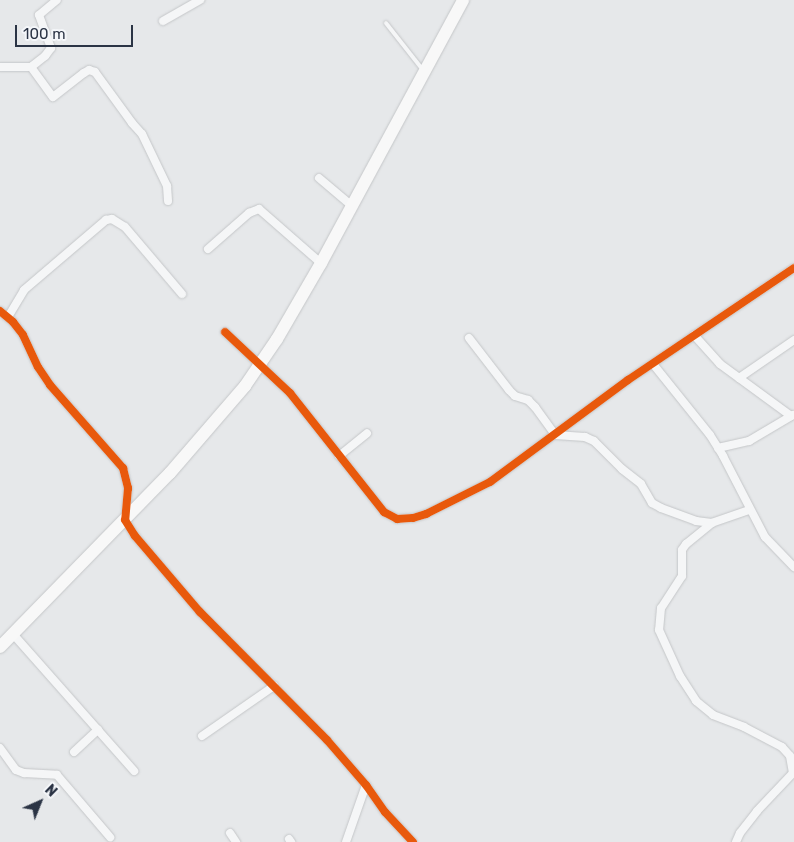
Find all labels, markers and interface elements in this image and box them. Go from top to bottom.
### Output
scale bar [18,15,135,47]
text: 100 m [23,25,65,43]
north arrow [15,777,65,827]
text: N [41,781,60,800]

